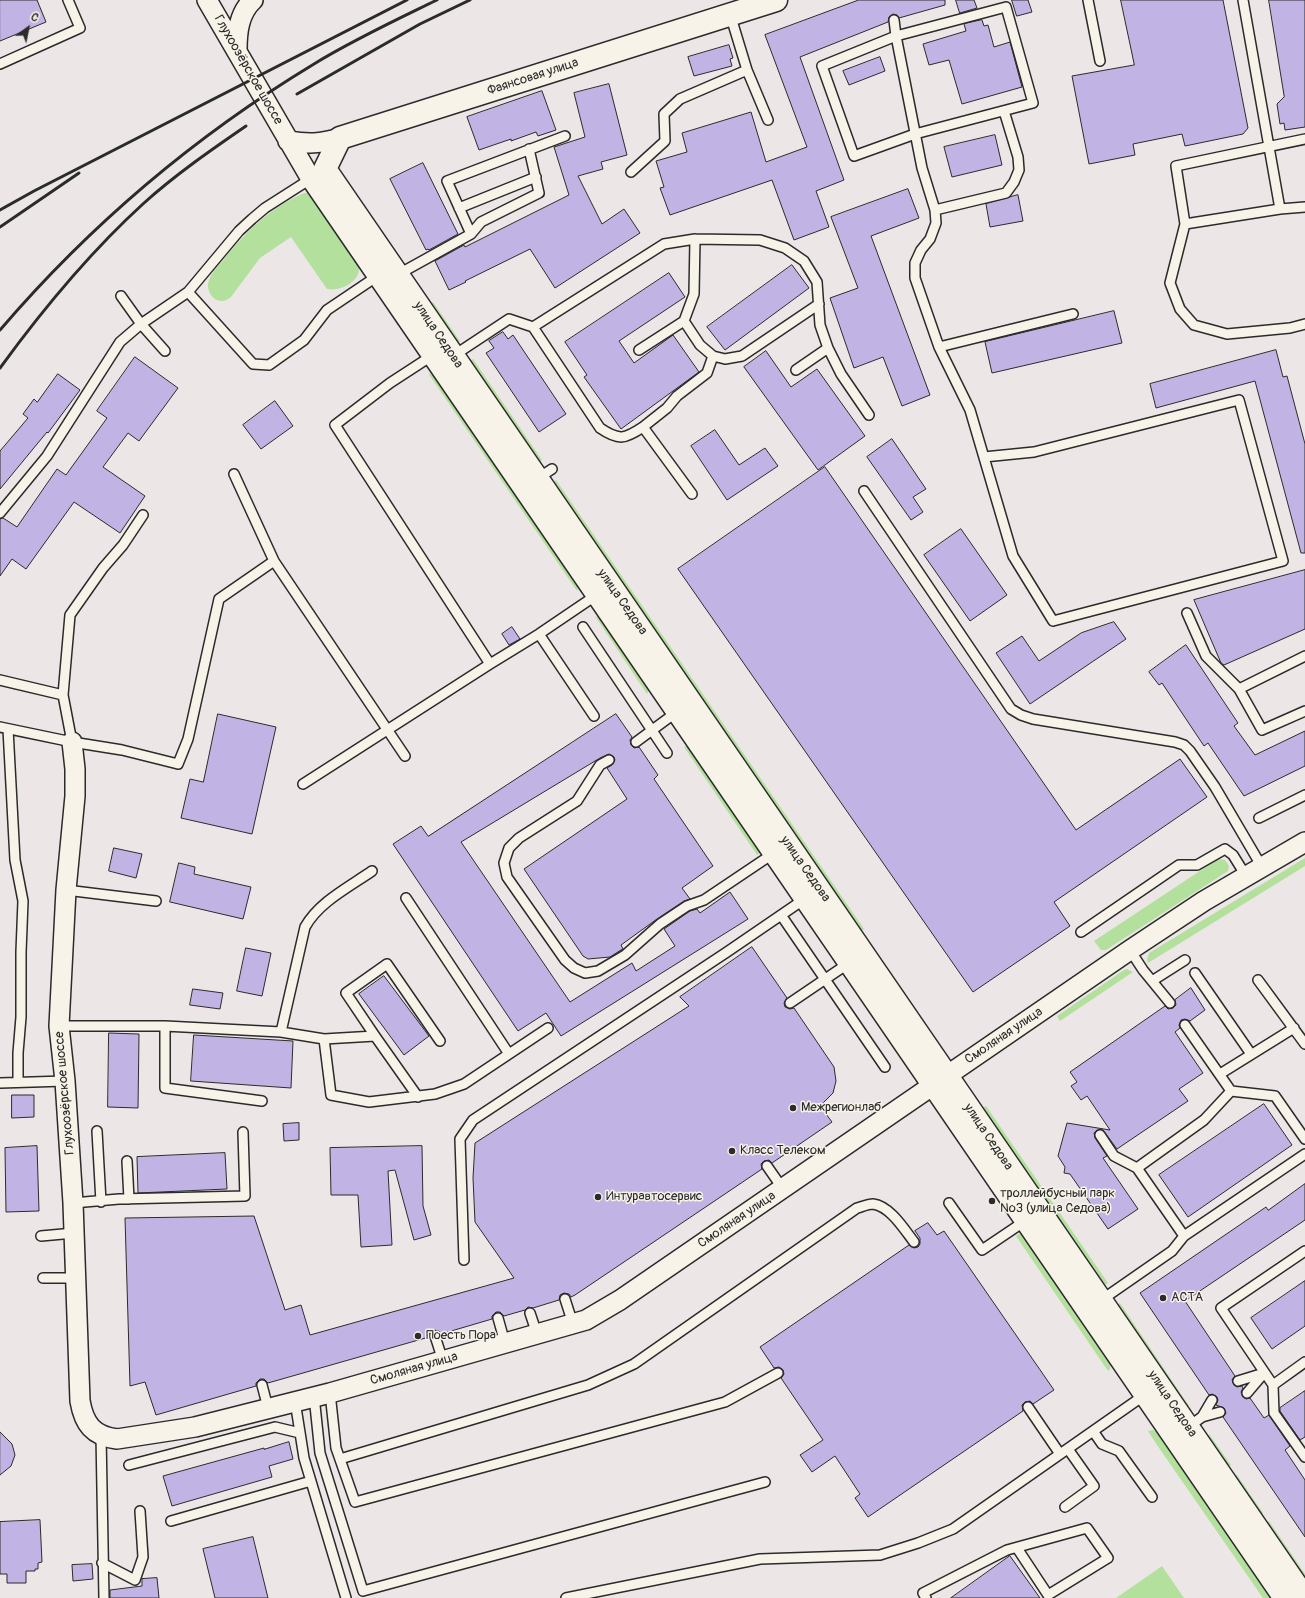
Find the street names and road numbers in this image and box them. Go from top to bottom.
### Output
street label: Глухоозёрское шоссе [210,12,286,128]
street label: Фаянсовая улица [486,55,580,99]
street label: улица Седова [410,299,466,371]
street label: улица Седова [594,566,650,638]
street label: улица Седова [777,833,833,905]
street label: Смоляная улица [962,1004,1046,1068]
street label: Глухоозёрское шоссе [52,1031,78,1155]
street label: улица Седова [960,1101,1016,1173]
street label: Смоляная улица [695,1188,779,1252]
street label: Смоляная улица [368,1349,460,1389]
street label: улица Седова [1144,1368,1200,1440]

